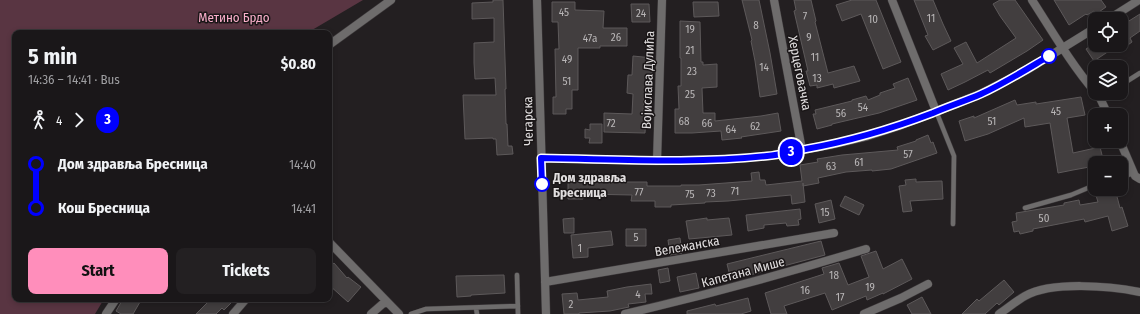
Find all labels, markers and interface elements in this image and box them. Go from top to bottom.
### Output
house number: 45 [559,6,569,19]
house number: 24 [636,7,647,20]
park label: Метино Брдо [198,10,270,25]
house number: 7 [803,10,808,23]
house number: 11 [927,12,935,25]
map controls [1088,12,1128,196]
button: locate [1088,12,1128,52]
house number: 10 [868,13,878,26]
house number: 8 [753,19,759,32]
house number: 19 [685,23,695,36]
house number: 26 [611,31,622,44]
street label: Војислава Дулића [639,31,657,129]
house number: 9 [806,31,812,44]
house number: 47a [583,32,597,45]
street label: Херцеговачка [785,34,815,112]
text: 5 min [28,43,77,70]
house number: 21 [686,44,694,57]
unlabelled marker [1041,48,1057,64]
house number: 11 [811,51,819,64]
house number: 49 [562,53,572,66]
text: $0.80 [281,55,316,73]
button: layers [1088,60,1128,100]
house number: 14 [759,61,769,74]
house number: 23 [687,65,697,78]
text: 14:36 – 14:41 · Bus [28,72,120,87]
house number: 13 [812,72,822,85]
house number: 51 [563,75,571,88]
house number: 25 [685,88,695,101]
street label: Чегарска [520,96,536,146]
house number: 54 [858,101,869,114]
house number: 45 [1051,105,1061,118]
house number: 56 [836,107,847,120]
button: + [1088,108,1128,148]
icon: walk [28,109,50,131]
icon: forward [68,109,90,131]
text: 3 [104,111,111,128]
text: 4 [56,113,62,128]
house number: 68 [679,115,690,128]
house number: 51 [988,115,996,128]
house number: 72 [606,117,616,130]
house number: 66 [702,117,713,130]
house number: 62 [750,120,760,133]
house number: 64 [726,123,737,136]
line badge: 3 [778,139,804,165]
text: 3 [788,143,794,160]
house number: 57 [903,148,913,161]
text: Дом здравља Бресница [58,155,208,173]
house number: 61 [854,156,864,169]
button: − [1088,156,1128,196]
text: 14:40 [289,157,316,172]
house number: 63 [826,160,836,173]
place label: Дом здравља Бресница [552,170,627,200]
marker: Дом здравља Бресница [534,176,550,192]
house number: 71 [731,185,739,198]
house number: 77 [635,186,644,199]
house number: 73 [706,187,716,200]
house number: 75 [685,188,695,201]
text: Кош Бресница [58,199,150,217]
text: 14:41 [291,201,316,216]
house number: 15 [820,206,830,219]
house number: 50 [1039,212,1050,225]
house number: 5 [633,231,639,244]
street label: Вележанска [653,233,721,259]
house number: 1 [578,242,582,255]
button: Start [28,248,168,294]
button: Tickets [176,248,316,294]
street label: Капетана Мише [700,254,786,290]
house number: 18 [829,269,839,282]
house number: 19 [865,281,875,294]
house number: 16 [800,284,810,297]
house number: 4 [635,288,641,301]
house number: 17 [836,291,845,304]
house number: 2 [569,298,574,311]

